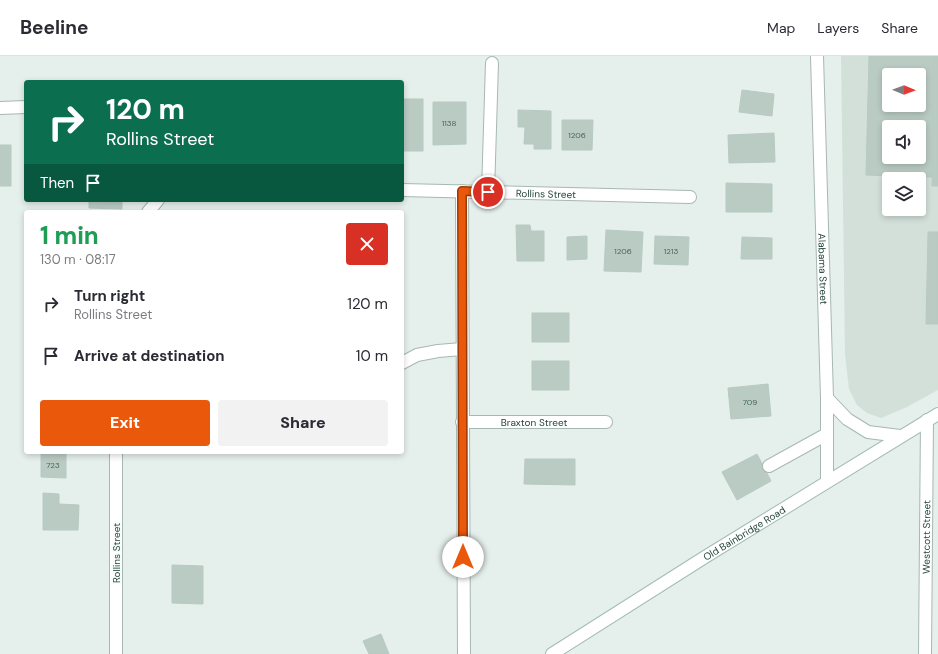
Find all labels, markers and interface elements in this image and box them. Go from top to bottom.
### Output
text: Beeline [20,15,88,40]
text: Map [767,19,795,37]
text: Layers [817,19,859,37]
text: Share [881,19,918,37]
north arrow [882,68,926,112]
map controls [882,68,926,216]
text: 120 m [106,91,185,128]
icon: right [40,96,92,148]
house number: 1138 [442,118,456,128]
button: sound [882,120,926,164]
text: Rollins Street [106,127,214,151]
house number: 1206 [568,130,586,140]
icon: arrive [82,172,104,194]
button: layers [882,172,926,216]
text: Then [40,173,74,193]
pin [471,175,505,209]
icon: arrive [477,181,499,203]
street label: Rollins Street [516,186,576,201]
text: 1 min [40,220,99,251]
button: close [346,223,388,265]
street label: Alabama Street [816,233,831,305]
house number: 1206 [614,246,632,256]
house number: 1213 [664,246,678,256]
text: 130 m · 08:17 [40,251,116,268]
text: Turn right [74,286,145,306]
icon: right [40,293,62,315]
text: 120 m [347,294,388,314]
text: Rollins Street [74,306,152,323]
icon: arrive [40,345,62,367]
text: Arrive at destination [74,346,225,366]
text: 10 m [356,346,388,366]
house number: 709 [743,397,757,407]
button: Exit [40,400,210,446]
button: Share [218,400,388,446]
street label: Braxton Street [501,416,567,429]
house number: 723 [46,460,60,470]
street label: Westcott Street [919,500,933,574]
street label: Old Bainbridge Road [700,503,788,563]
street label: Rollins Street [110,523,123,583]
position arrow [442,536,484,578]

